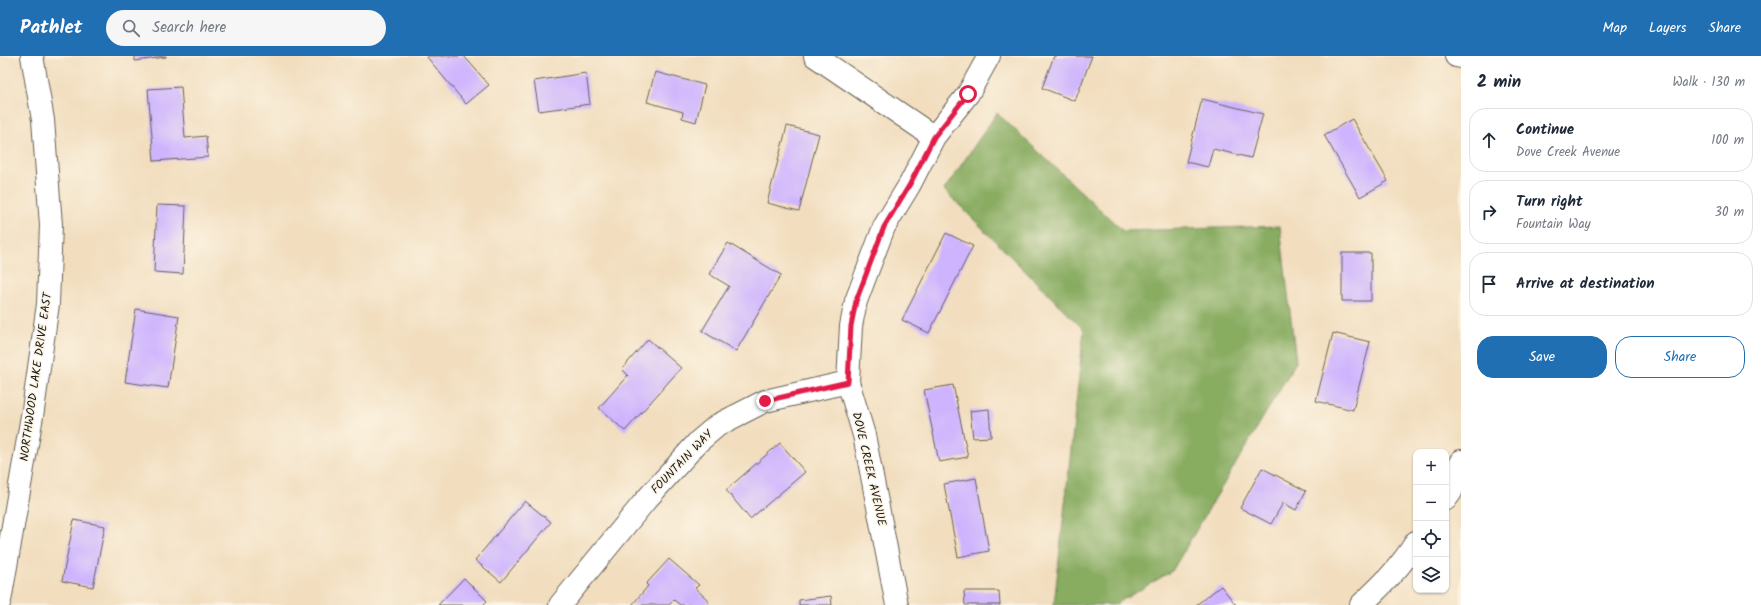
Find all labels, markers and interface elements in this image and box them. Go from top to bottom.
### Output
search box [106,10,386,46]
text: Pathlet [20,13,82,43]
text: Search here [152,16,226,40]
icon: search [120,17,142,39]
text: Map [1603,17,1627,39]
text: Layers [1649,17,1687,39]
text: Share [1709,17,1741,39]
text: 2 min [1477,69,1521,96]
text: Walk · 130 m [1672,72,1745,93]
route start [959,85,977,103]
text: Continue [1516,118,1574,142]
icon: ahead [1478,129,1500,151]
text: 100 m [1711,130,1744,151]
text: Dove Creek Avenue [1516,142,1620,163]
text: Turn right [1516,190,1583,214]
icon: right [1478,201,1500,223]
text: 30 m [1715,202,1744,223]
text: Fountain Way [1516,214,1591,235]
text: Arrive at destination [1516,272,1655,296]
icon: arrive [1478,273,1500,295]
street label: NORTHWOOD LAKE DRIVE EAST [15,290,57,463]
button: Save [1477,336,1607,378]
button: Share [1615,336,1745,378]
route end [756,392,774,410]
street label: DOVE CREEK AVENUE [847,410,892,529]
street label: FOUNTAIN WAY [646,425,718,498]
map controls [1413,449,1449,593]
button: + [1413,449,1449,485]
button: − [1413,485,1449,521]
button: locate [1413,521,1449,557]
button: layers [1413,557,1449,593]

